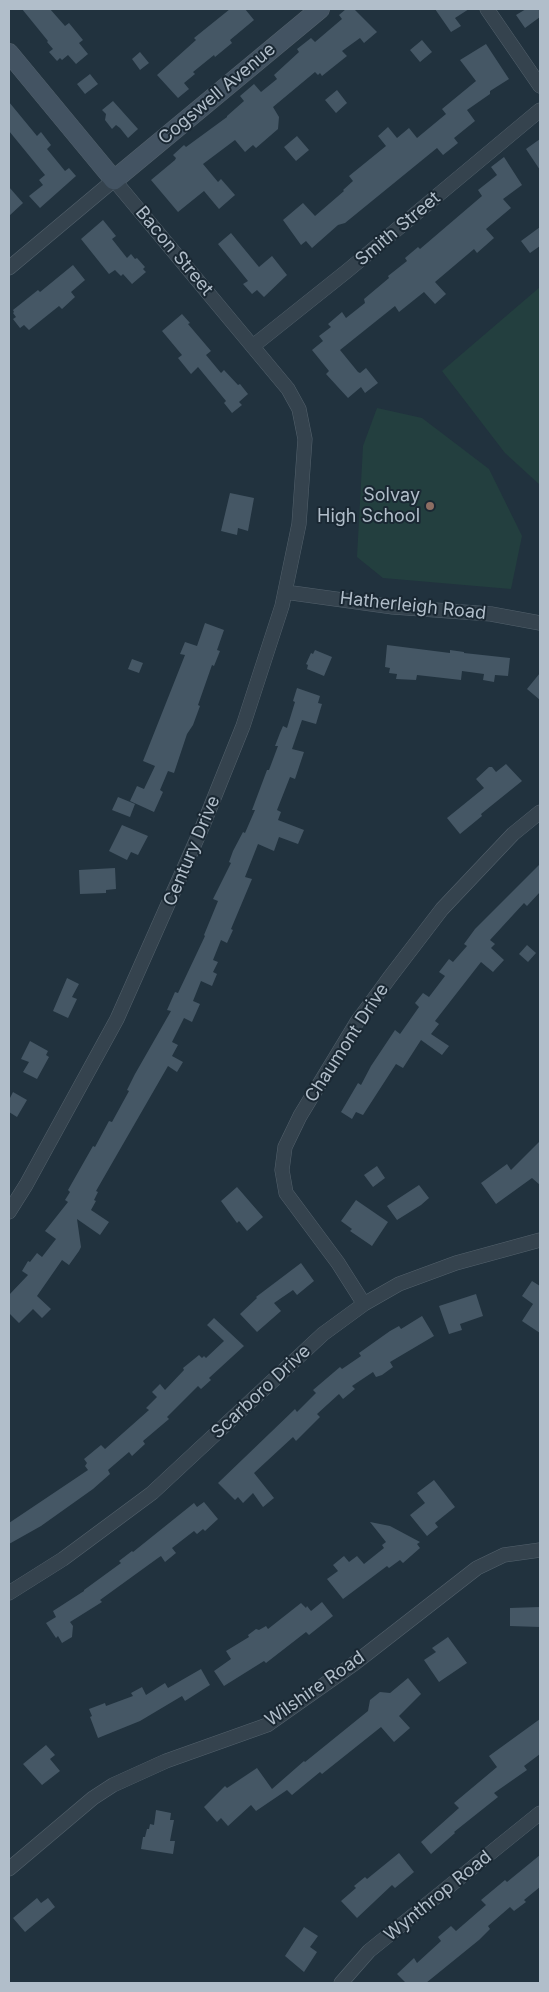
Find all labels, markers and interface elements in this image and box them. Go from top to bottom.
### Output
street label: Cogswell Avenue [154,39,280,149]
street label: Smith Street [351,187,445,271]
street label: Bacon Street [131,202,217,300]
place label: Solvay High School [317,485,420,528]
marker: Solvay High School [424,500,436,512]
street label: Hatherleigh Road [339,588,487,624]
street label: Century Drive [159,793,225,909]
street label: Chaumont Drive [301,980,393,1106]
street label: Scarboro Drive [207,1340,315,1444]
street label: Wilshire Road [261,1647,369,1731]
street label: Wynthrop Road [380,1846,496,1946]

